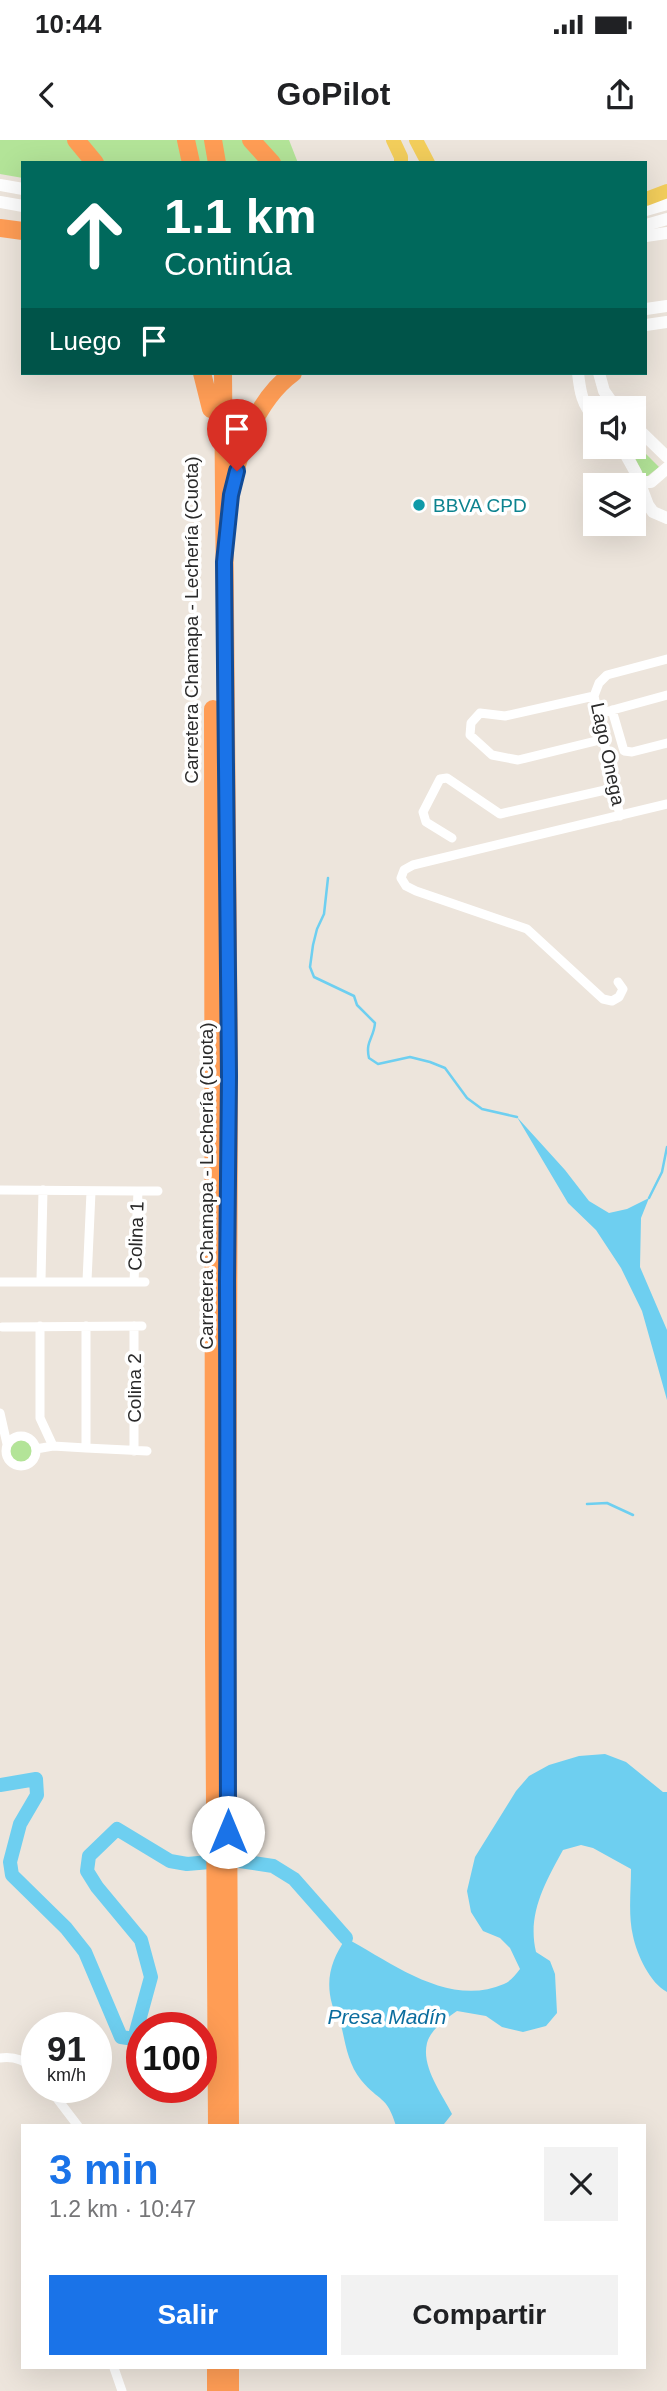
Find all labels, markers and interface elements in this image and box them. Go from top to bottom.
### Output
text: 10:44 [35,9,102,39]
icon: back [28,76,66,114]
text: GoPilot [277,76,390,112]
icon: share [601,76,639,114]
icon: ahead [49,189,140,280]
text: 1.1 km [164,189,317,243]
text: Continúa [164,246,292,282]
icon: arrive [135,322,173,360]
text: Luego [49,326,121,356]
map controls [583,396,646,536]
button: sound [583,396,646,459]
pin [207,399,267,471]
icon: arrive [218,410,256,448]
street label: Carretera Chamapa - Lechería (Cuota) [181,456,202,784]
button: layers [583,473,646,536]
place label: BBVA CPD [433,495,527,516]
marker: BBVA CPD [411,497,427,513]
street label: Lago Onega [587,701,629,808]
street label: Carretera Chamapa - Lechería (Cuota) [196,1022,217,1350]
street label: Colina 1 [124,1201,148,1271]
street label: Colina 2 [124,1353,145,1423]
position arrow [191,1795,265,1869]
water label: Presa Madín [327,2005,447,2028]
speed limit sign: 100 [126,2012,217,2103]
text: 91 [47,2029,86,2068]
text: km/h [47,2065,86,2085]
text: 3 min [49,2146,159,2193]
button: close [544,2147,618,2221]
text: 1.2 km · 10:47 [49,2196,196,2222]
button: Salir [49,2275,327,2355]
button: Compartir [341,2275,618,2355]

